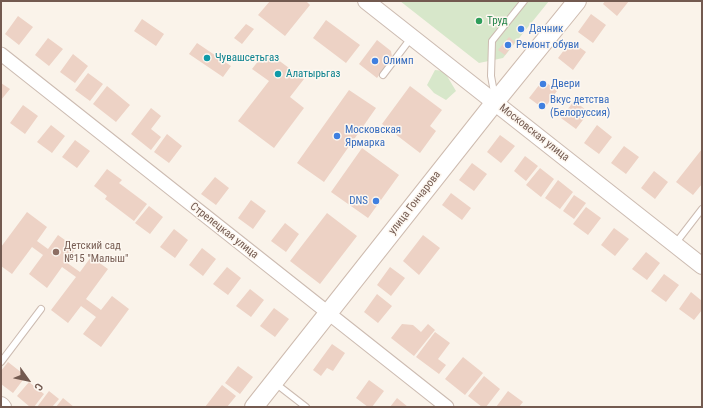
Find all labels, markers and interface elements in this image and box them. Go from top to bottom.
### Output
place label: Труд [487,14,508,28]
marker: Труд [474,16,484,26]
place label: Дачник [529,22,563,36]
marker: Дачник [516,24,526,34]
place label: Ремонт обуви [516,38,579,52]
marker: Ремонт обуви [503,40,513,50]
place label: Чувашсетьгаз [215,51,279,65]
marker: Чувашсетьгаз [202,53,212,63]
place label: Олимп [383,54,414,68]
marker: Олимп [370,56,380,66]
place label: Алатырьгаз [286,67,340,81]
marker: Алатырьгаз [273,69,283,79]
place label: Двери [551,77,580,91]
marker: Двери [538,79,548,89]
place label: Вкус детства (Белоруссия) [550,93,610,119]
marker: Вкус детства (Белоруссия) [537,101,547,111]
street label: Московская улица [496,102,572,164]
place label: Московская Ярмарка [345,123,401,149]
marker: Московская Ярмарка [332,131,342,141]
street label: улица Гончарова [386,169,444,237]
place label: DNS [349,194,368,208]
marker: DNS [371,196,381,206]
street label: Стрелецкая улица [187,200,261,262]
place label: Детский сад №15 "Малыш" [64,239,129,265]
marker: Детский сад №15 "Малыш" [51,247,61,257]
north arrow [8,360,48,400]
text: С [31,381,46,393]

